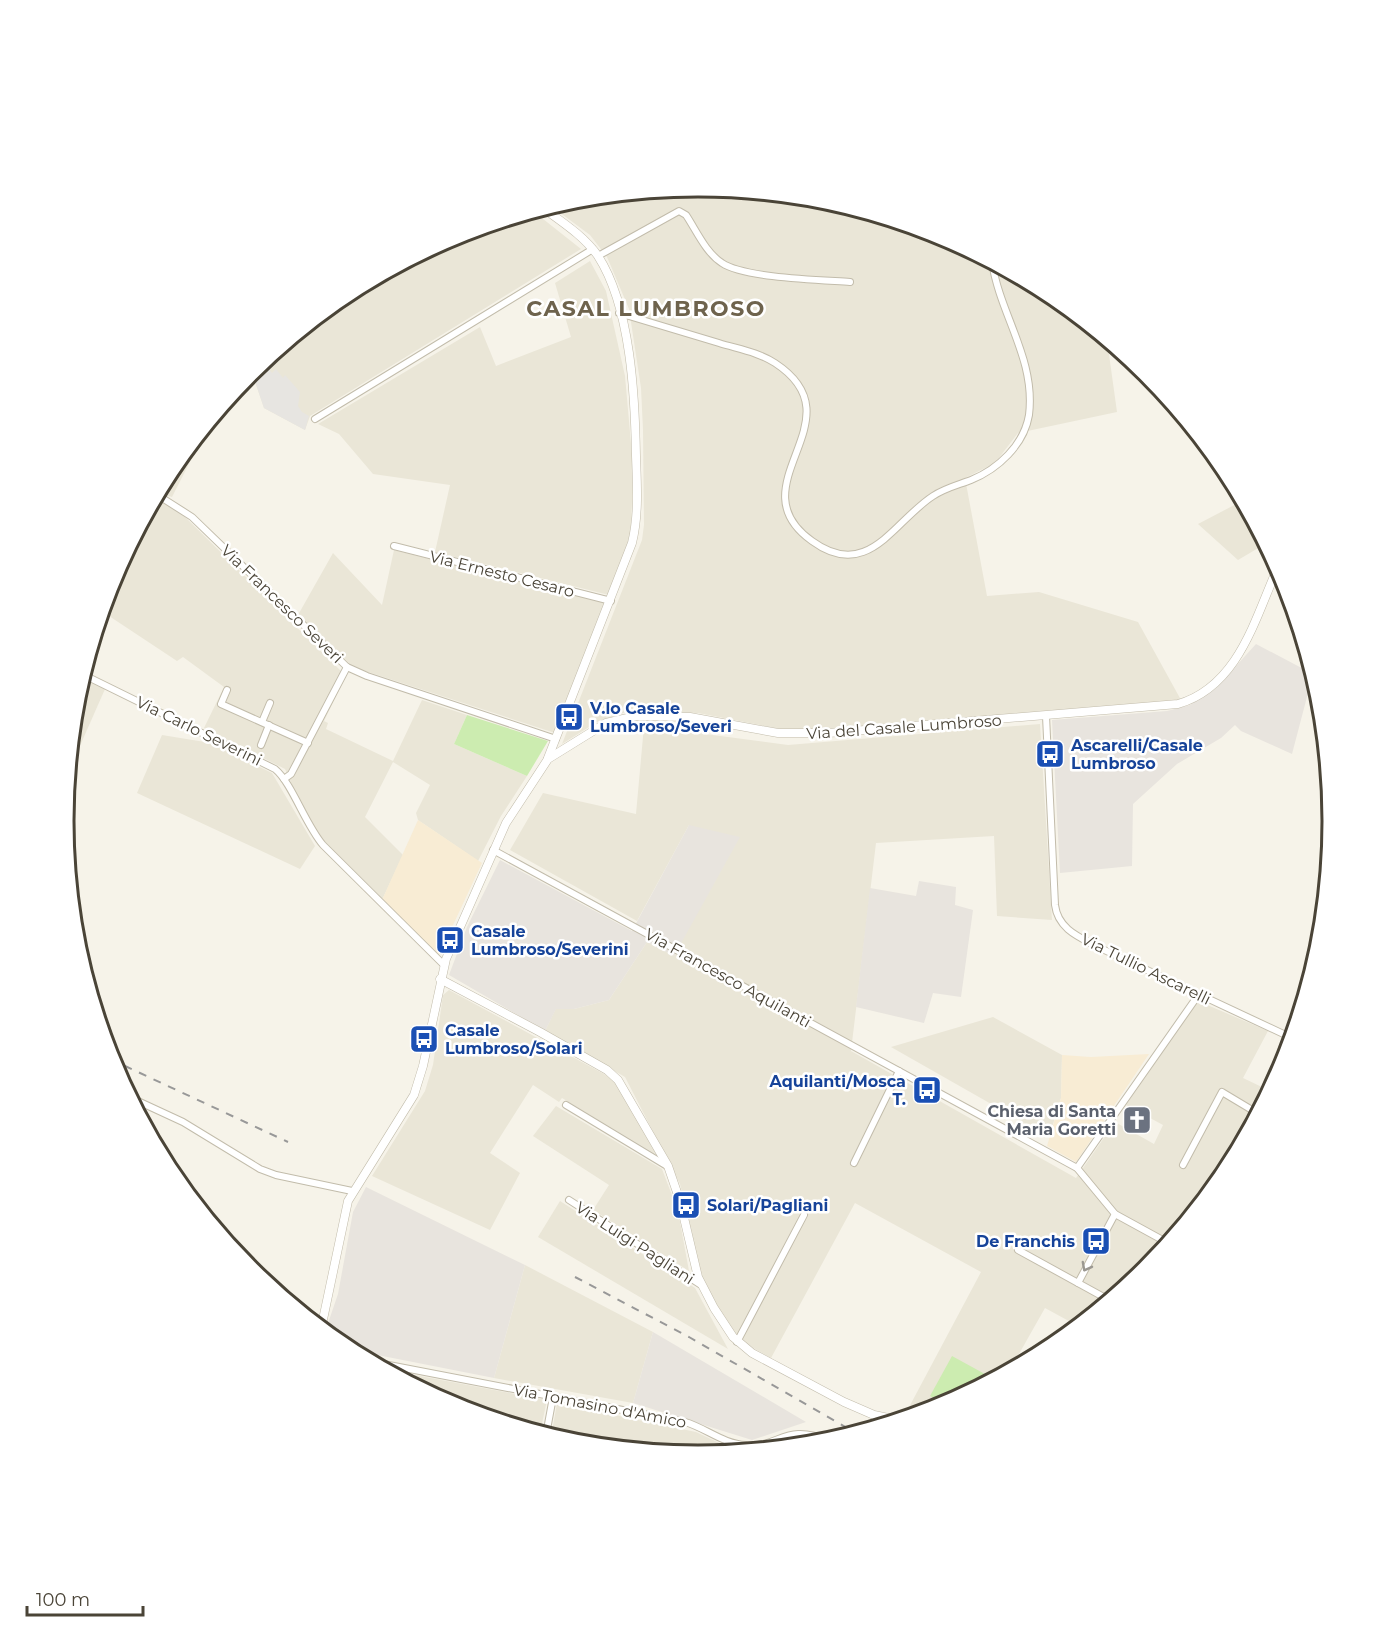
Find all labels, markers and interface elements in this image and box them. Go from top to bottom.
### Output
district label: CASAL LUMBROSO [526,295,766,322]
street label: Via Francesco Severi [217,541,347,667]
street label: Via Ernesto Cesaro [428,547,576,601]
street label: Via Carlo Severini [133,692,265,770]
place label: V.lo Casale Lumbroso/Severi [589,699,732,736]
bus stop icon: V.lo Casale Lumbroso/Severi [553,701,585,733]
street label: Via del Casale Lumbroso [806,711,1002,743]
place label: Ascarelli/Casale Lumbroso [1070,736,1203,773]
bus stop icon: Ascarelli/Casale Lumbroso [1034,738,1066,770]
place label: Casale Lumbroso/Severini [471,922,629,959]
bus stop icon: Casale Lumbroso/Severini [434,924,466,956]
street label: Via Francesco Aquilanti [642,924,814,1032]
street label: Via Tullio Ascarelli [1078,929,1214,1009]
place label: Casale Lumbroso/Solari [445,1021,583,1058]
bus stop icon: Casale Lumbroso/Solari [408,1023,440,1055]
place label: Aquilanti/Mosca T. [769,1072,906,1109]
bus stop icon: Aquilanti/Mosca T. [911,1074,943,1106]
place label: Chiesa di Santa Maria Goretti [987,1102,1116,1139]
church icon: Chiesa di Santa Maria Goretti [1121,1104,1153,1136]
bus stop icon: Solari/Pagliani [670,1189,702,1221]
place label: Solari/Pagliani [707,1196,828,1215]
street label: Via Luigi Pagliani [572,1198,698,1288]
bus stop icon: De Franchis [1080,1225,1112,1257]
place label: De Franchis [976,1232,1075,1251]
one-way arrow [1082,1261,1093,1272]
street label: Via Tomasino d'Amico [512,1380,688,1432]
scale bar [27,1579,142,1617]
text: 100 m [36,1589,90,1611]

